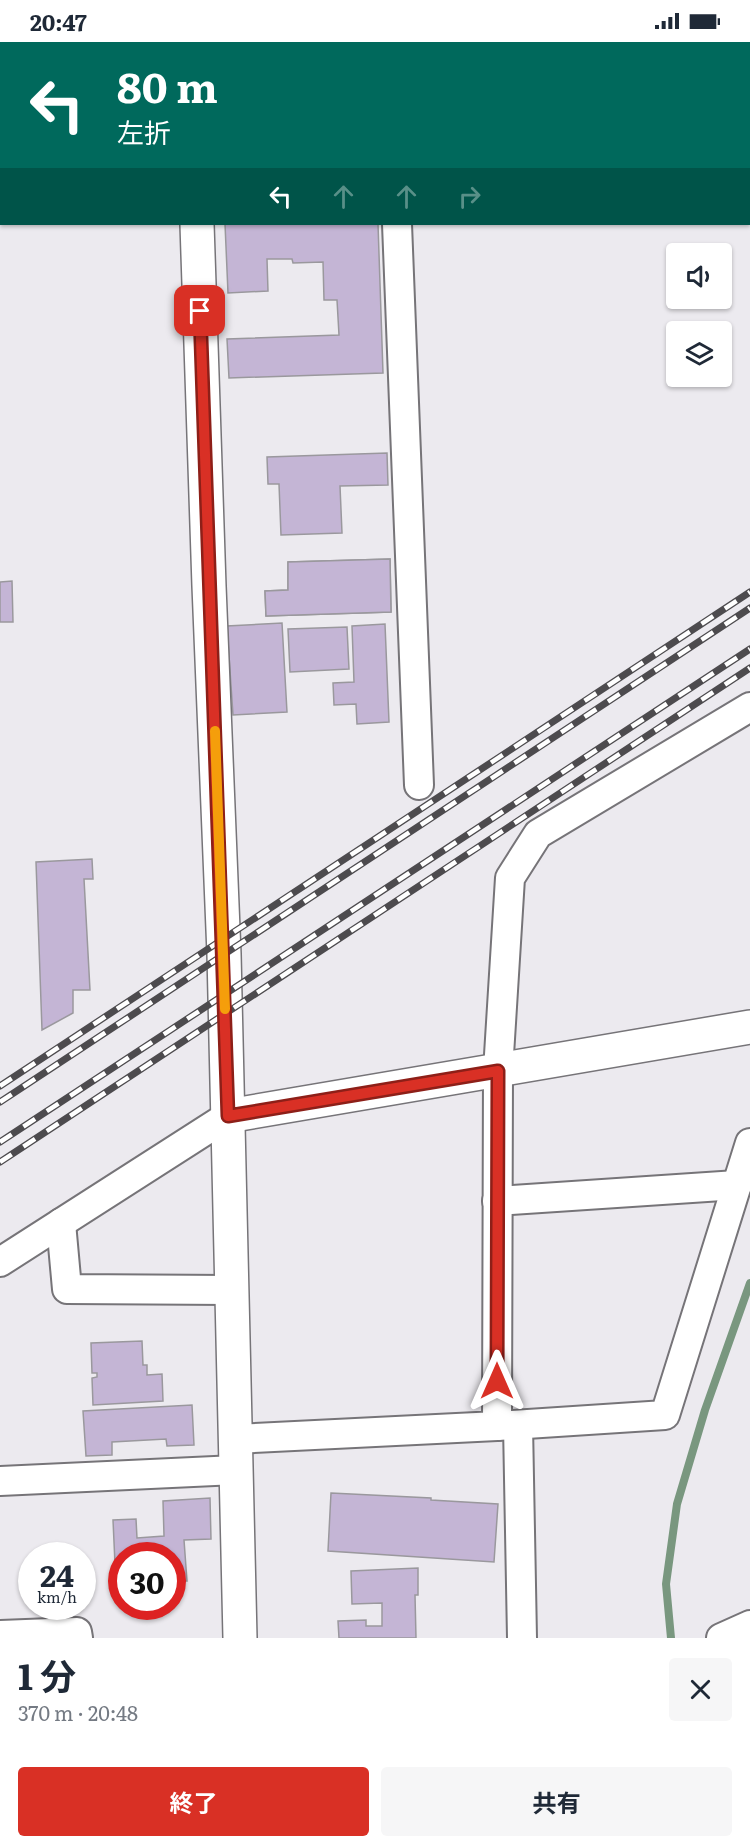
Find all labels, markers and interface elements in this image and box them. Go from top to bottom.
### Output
text: 20:47 [30,5,87,38]
text: 80 m [117,54,218,116]
icon: left [18,66,96,144]
text: 左折 [117,111,171,151]
icon: left [264,180,297,213]
icon: ahead [327,180,360,213]
icon: ahead [390,180,423,213]
icon: right [453,180,486,213]
map controls [666,243,732,387]
button: sound [666,243,732,309]
pin [174,285,225,336]
icon: arrive [183,294,216,327]
button: layers [666,321,732,387]
position arrow [465,1349,529,1413]
speed limit sign: 30 [108,1542,186,1620]
text: 24 [40,1552,74,1596]
text: km/h [37,1585,77,1608]
text: 1 分 [18,1648,76,1701]
button: close [669,1658,732,1721]
text: 370 m · 20:48 [18,1697,138,1727]
button: 終了 [18,1767,369,1836]
button: 共有 [381,1767,732,1836]

